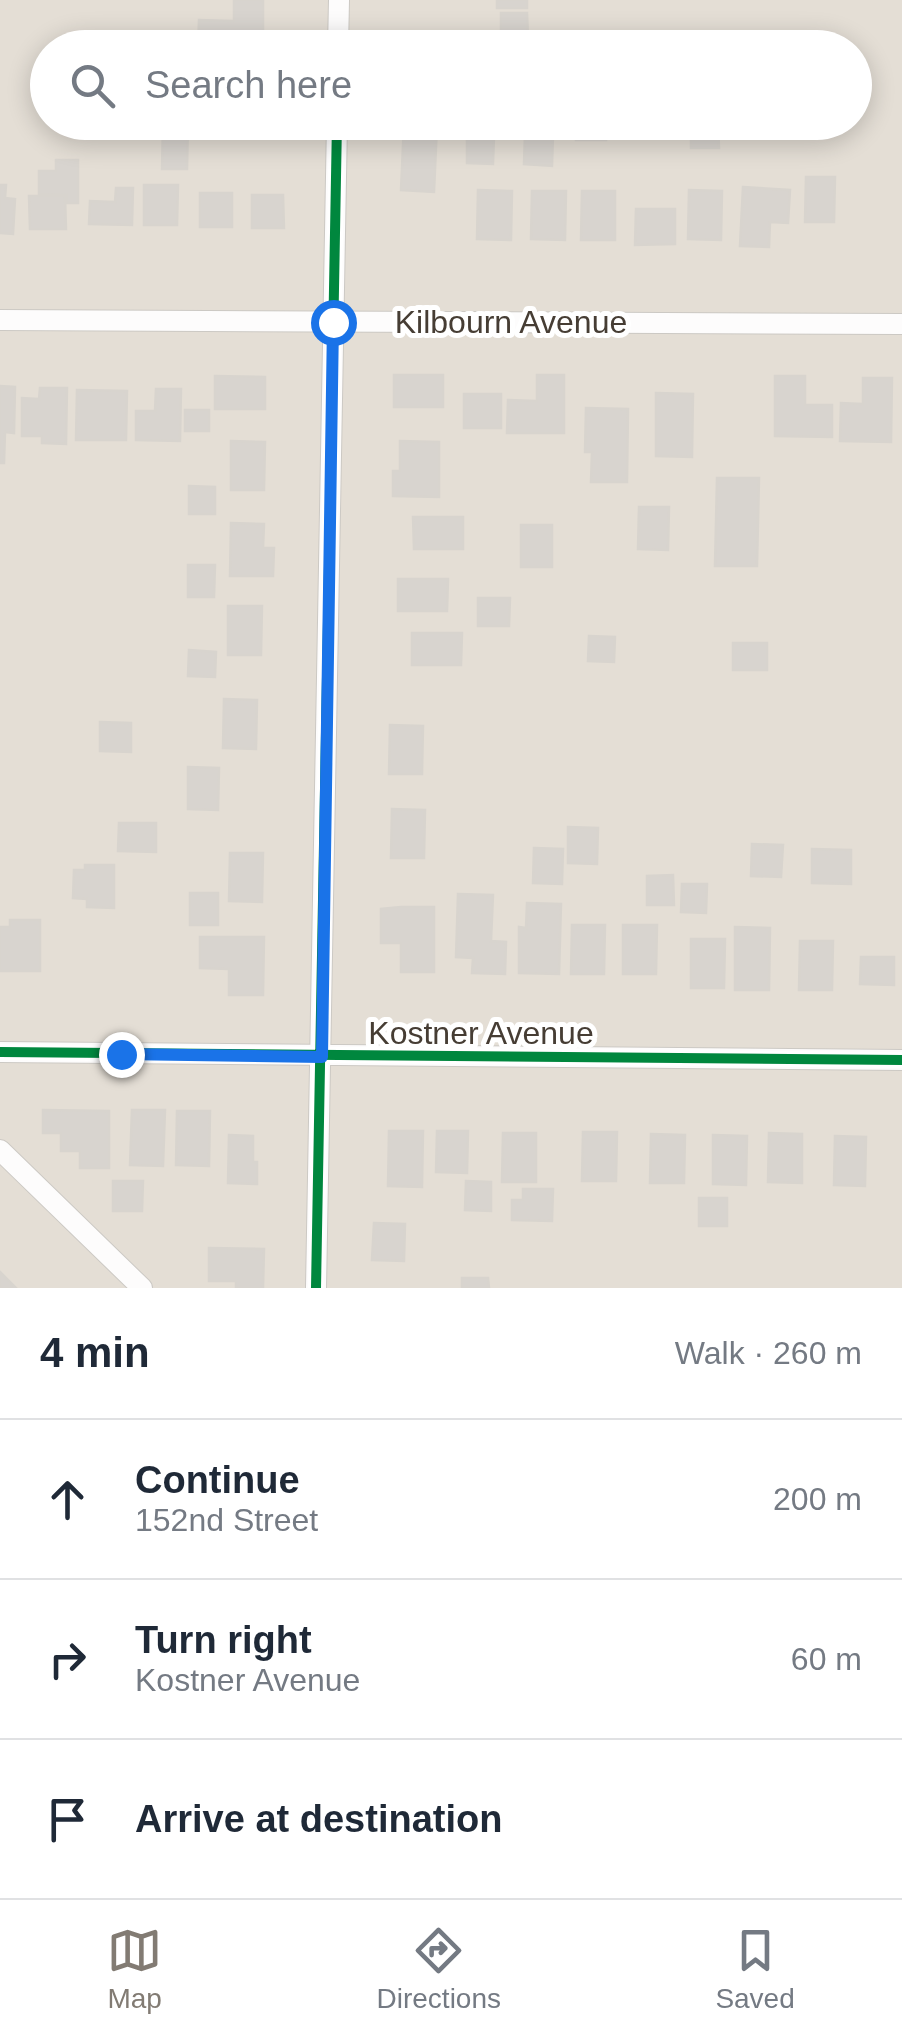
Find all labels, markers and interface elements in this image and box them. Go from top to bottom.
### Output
search box [30,30,872,140]
icon: search [65,58,120,113]
text: Search here [145,64,352,106]
route start [311,300,357,346]
street label: Kilbourn Avenue [395,304,627,340]
street label: Kostner Avenue [368,1015,594,1051]
route end [99,1032,145,1078]
text: 4 min [40,1329,150,1376]
text: Walk · 260 m [675,1335,862,1371]
text: Continue [135,1459,300,1501]
icon: ahead [40,1472,95,1527]
text: 200 m [773,1481,862,1517]
text: 152nd Street [135,1502,318,1538]
text: Turn right [135,1619,312,1661]
icon: right [40,1632,95,1687]
text: 60 m [791,1641,862,1677]
text: Kostner Avenue [135,1662,360,1698]
icon: arrive [40,1792,95,1847]
text: Arrive at destination [135,1798,502,1840]
tab: Map [107,1923,162,2015]
tab: Directions [377,1923,501,2015]
tab: Saved [715,1923,795,2015]

